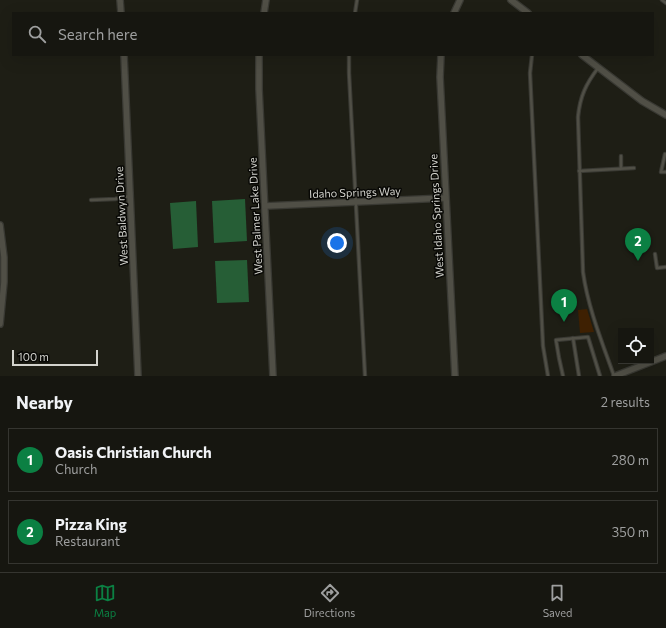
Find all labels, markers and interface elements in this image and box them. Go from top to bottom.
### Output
search box [12,12,654,56]
icon: search [26,23,48,45]
text: Search here [58,25,137,43]
street label: West Idaho Springs Drive [426,153,446,278]
street label: West Palmer Lake Drive [245,157,265,275]
street label: West Baldwyn Drive [112,166,130,266]
street label: Idaho Springs Way [309,184,401,200]
pin: 2 [625,228,651,261]
your location [327,233,347,253]
pin: 1 [551,289,577,322]
map controls [618,328,654,364]
button: locate [618,328,654,364]
scale bar [12,348,98,367]
text: 100 m [18,350,49,363]
text: Nearby [16,392,73,413]
text: 2 results [601,394,650,410]
text: Oasis Christian Church [55,443,212,461]
text: 1 [27,452,33,468]
text: 280 m [612,452,649,468]
text: Church [55,461,97,477]
text: Pizza King [55,515,127,533]
text: 2 [26,524,34,540]
text: 350 m [612,524,649,540]
text: Restaurant [55,533,120,549]
tab: Map [94,582,116,619]
tab: Directions [304,582,355,619]
tab: Saved [543,582,572,619]

